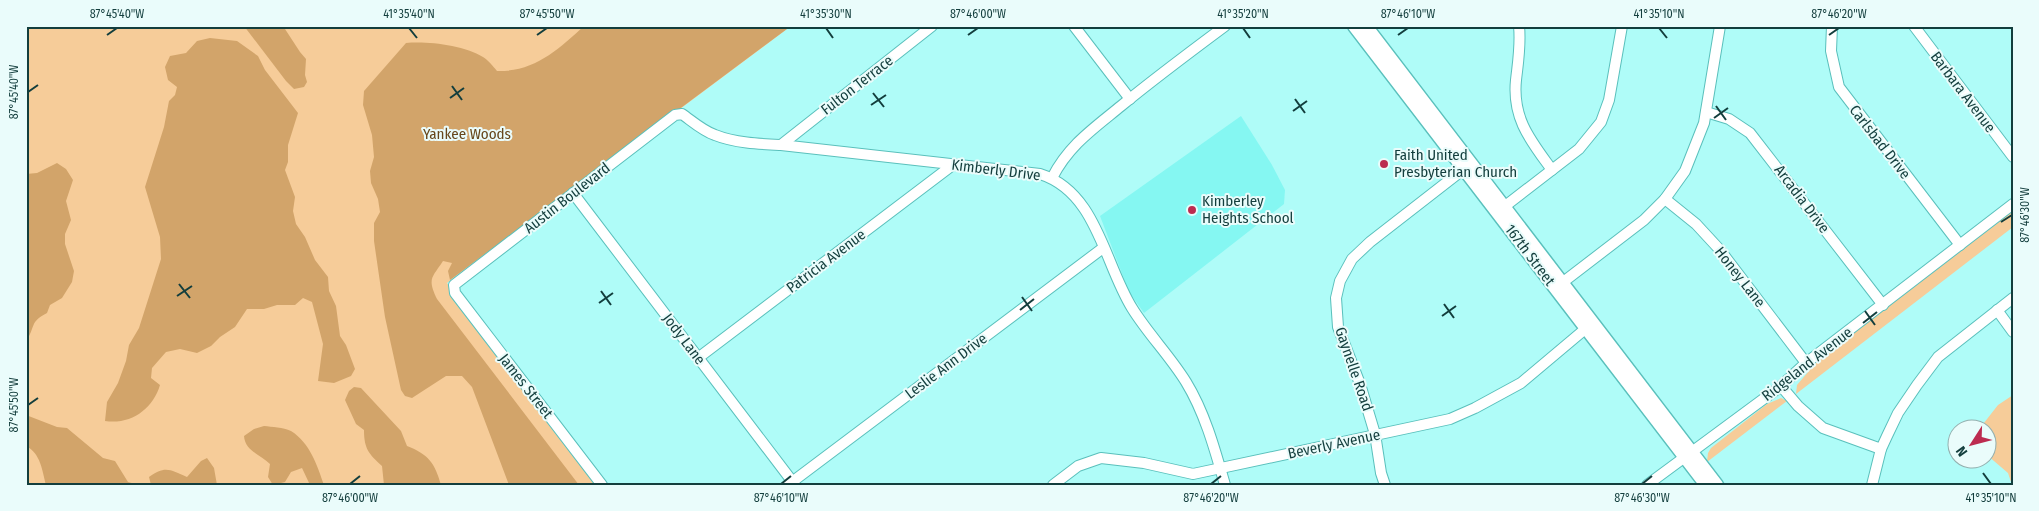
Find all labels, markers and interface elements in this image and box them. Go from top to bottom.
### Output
text: 87°45'40"W [90,7,144,21]
text: 41°35'40"N [383,7,435,21]
text: 87°45'50"W [520,7,574,21]
text: 41°35'30"N [800,7,852,21]
text: 87°46'00"W [950,7,1006,21]
text: 41°35'20"N [1217,7,1269,21]
text: 87°46'10"W [1381,7,1435,21]
text: 41°35'10"N [1633,7,1685,21]
text: 87°46'20"W [1811,7,1867,21]
street label: Barbara Avenue [1927,48,1999,136]
street label: Fulton Terrace [817,51,897,119]
text: 87°45'40"W [7,65,21,119]
street label: Carlsbad Drive [1846,101,1914,183]
park label: Yankee Woods [423,125,511,143]
place label: Faith United Presbyterian Church [1394,146,1517,181]
street label: Kimberly Drive [950,156,1042,184]
marker: Faith United Presbyterian Church [1378,158,1390,170]
street label: Austin Boulevard [520,159,614,237]
street label: Arcadia Drive [1771,161,1833,237]
text: 87°46'30"W [2018,187,2032,243]
place label: Kimberley Heights School [1202,192,1294,227]
marker: Kimberley Heights School [1186,204,1198,216]
street label: 167th Street [1501,221,1559,289]
street label: Patricia Avenue [783,225,869,297]
street label: Honey Lane [1711,243,1769,311]
street label: Jody Lane [659,310,709,368]
street label: Ridgeland Avenue [1758,323,1856,405]
street label: Gaynelle Road [1331,325,1377,413]
street label: Leslie Ann Drive [902,329,990,403]
street label: James Street [495,350,557,422]
text: 87°45'50"W [7,378,21,432]
north arrow [1946,418,1996,468]
street label: Beverly Avenue [1286,425,1382,463]
text: N [1953,443,1971,460]
text: 87°46'00"W [322,491,378,505]
text: 87°46'10"W [754,491,808,505]
text: 87°46'20"W [1183,491,1239,505]
text: 87°46'30"W [1614,491,1670,505]
text: 41°35'10"N [1965,491,2017,505]

